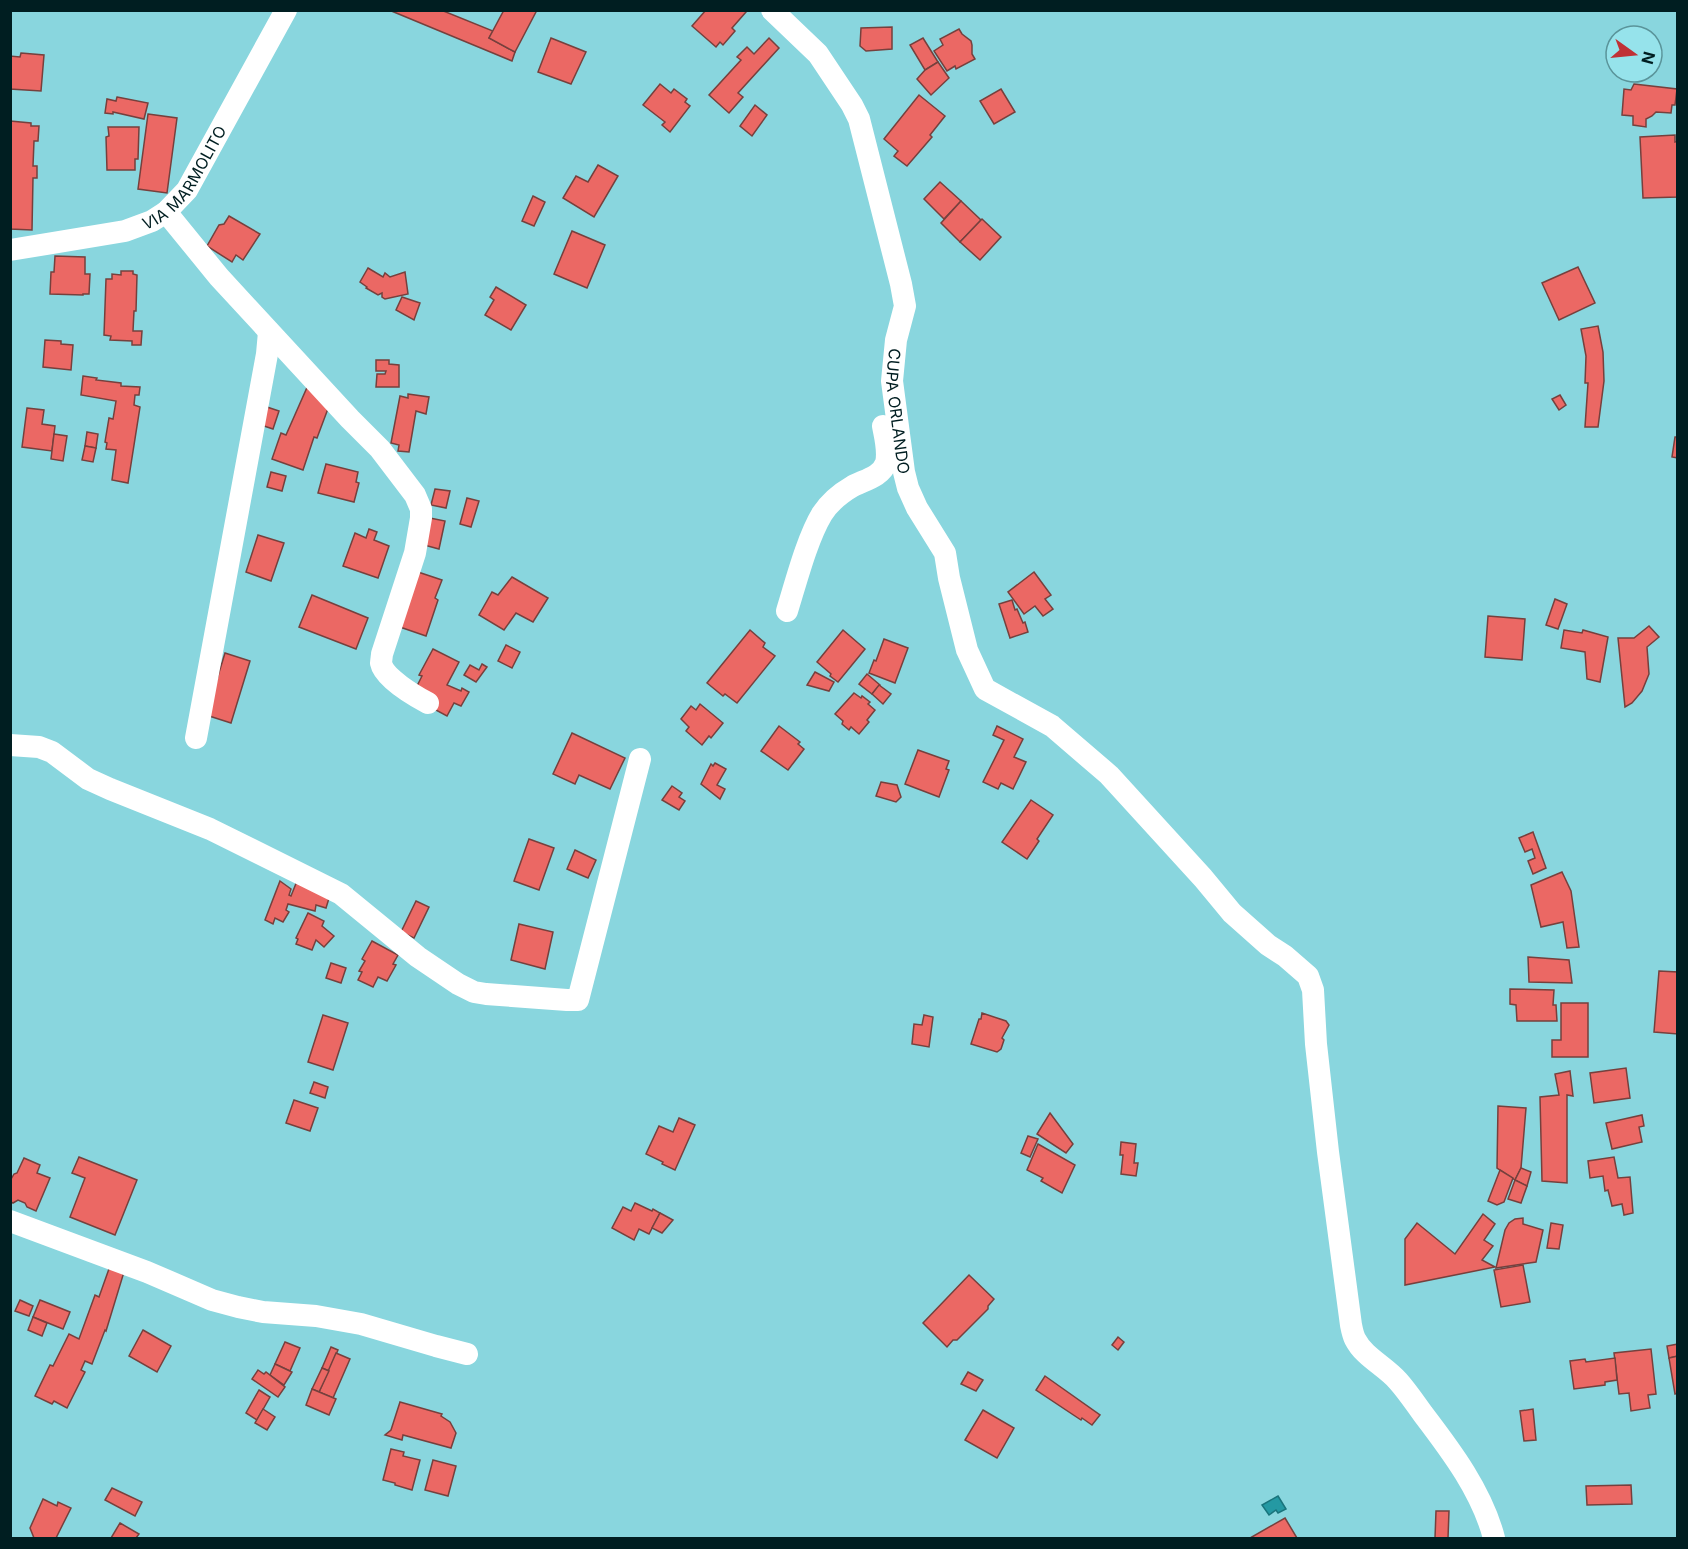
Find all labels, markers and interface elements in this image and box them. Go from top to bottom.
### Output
north arrow [1604,24,1664,84]
text: N [1637,49,1660,66]
street label: VIA MARMOLITO [139,122,230,234]
street label: CUPA ORLANDO [882,347,914,475]

